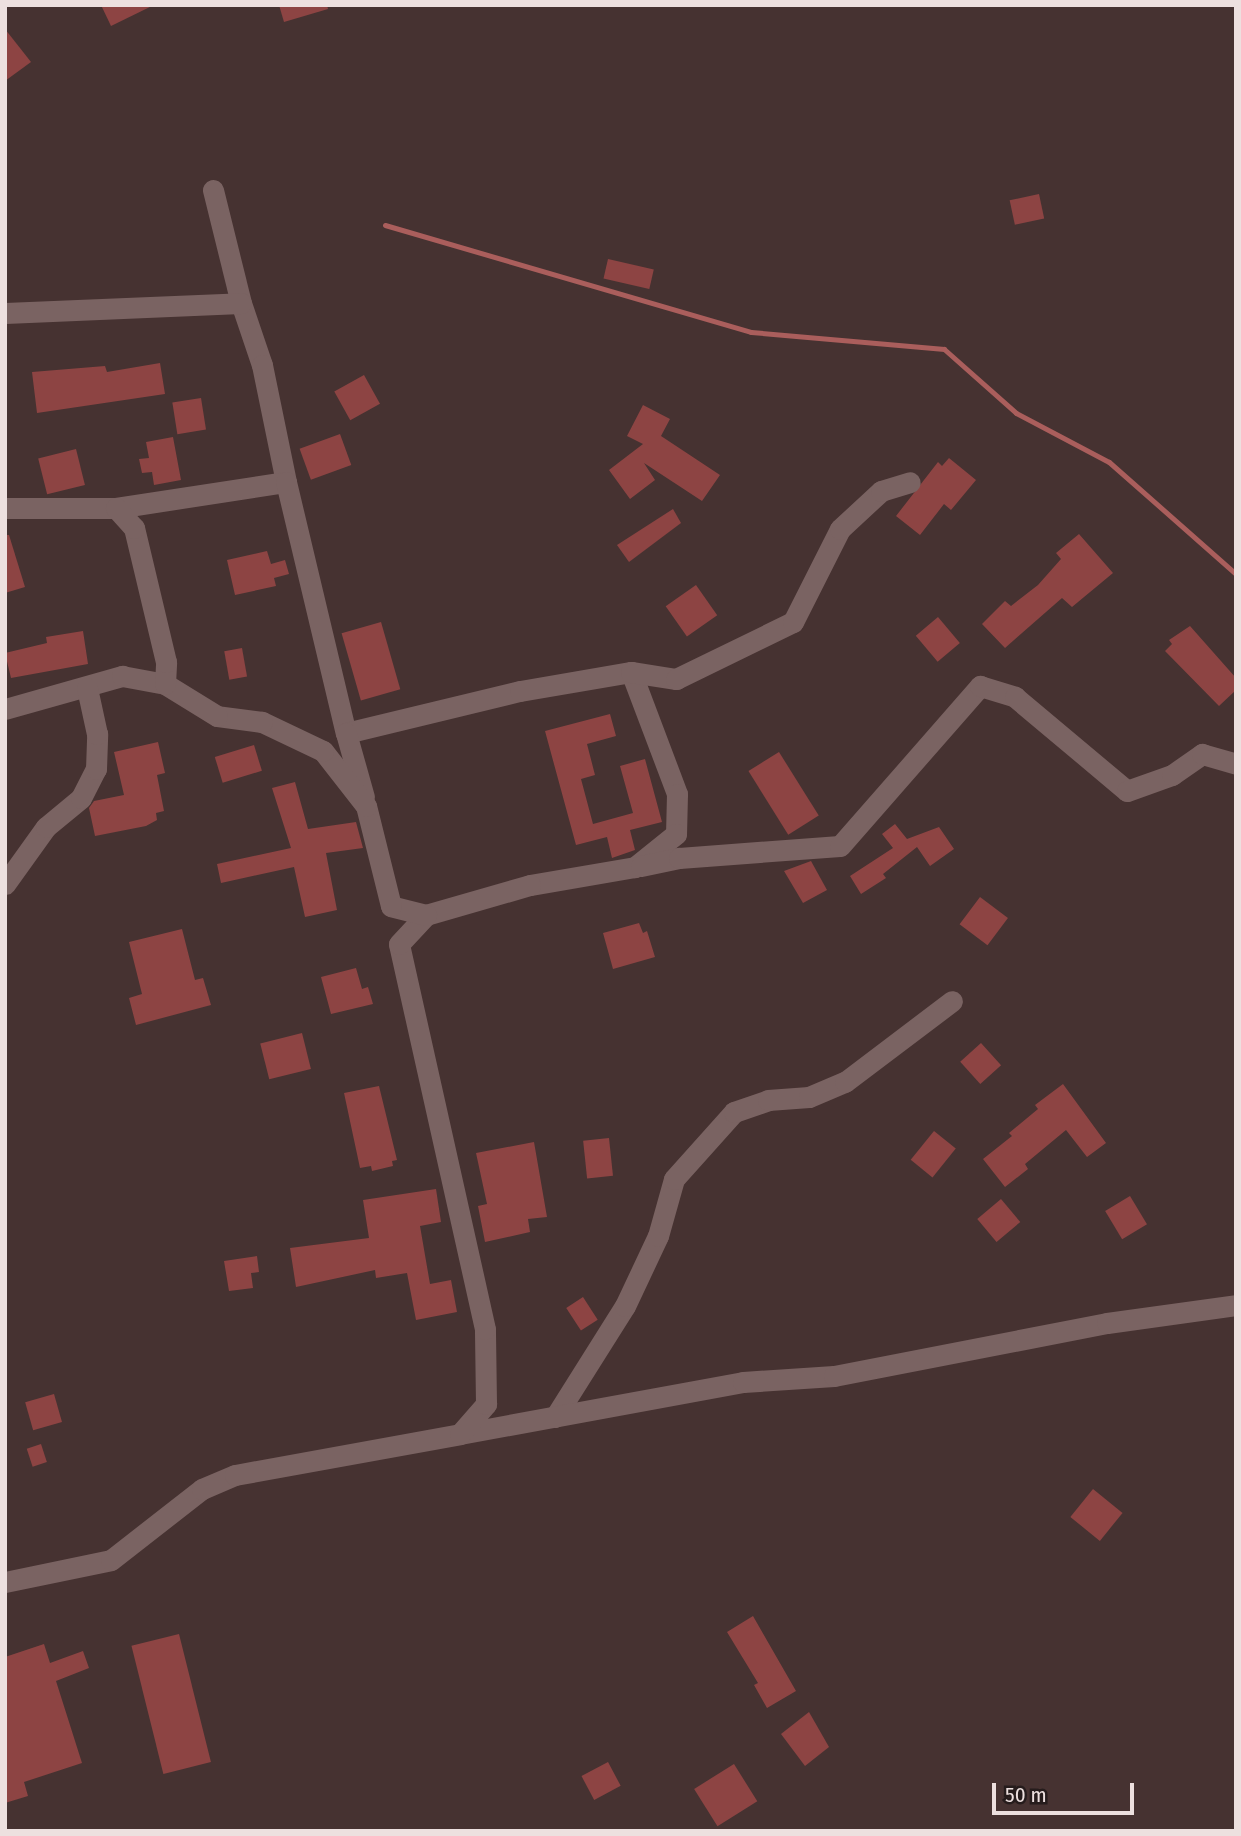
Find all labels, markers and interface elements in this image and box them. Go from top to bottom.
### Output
scale bar [996,1770,1138,1814]
text: 50 m [1005,1782,1047,1808]

